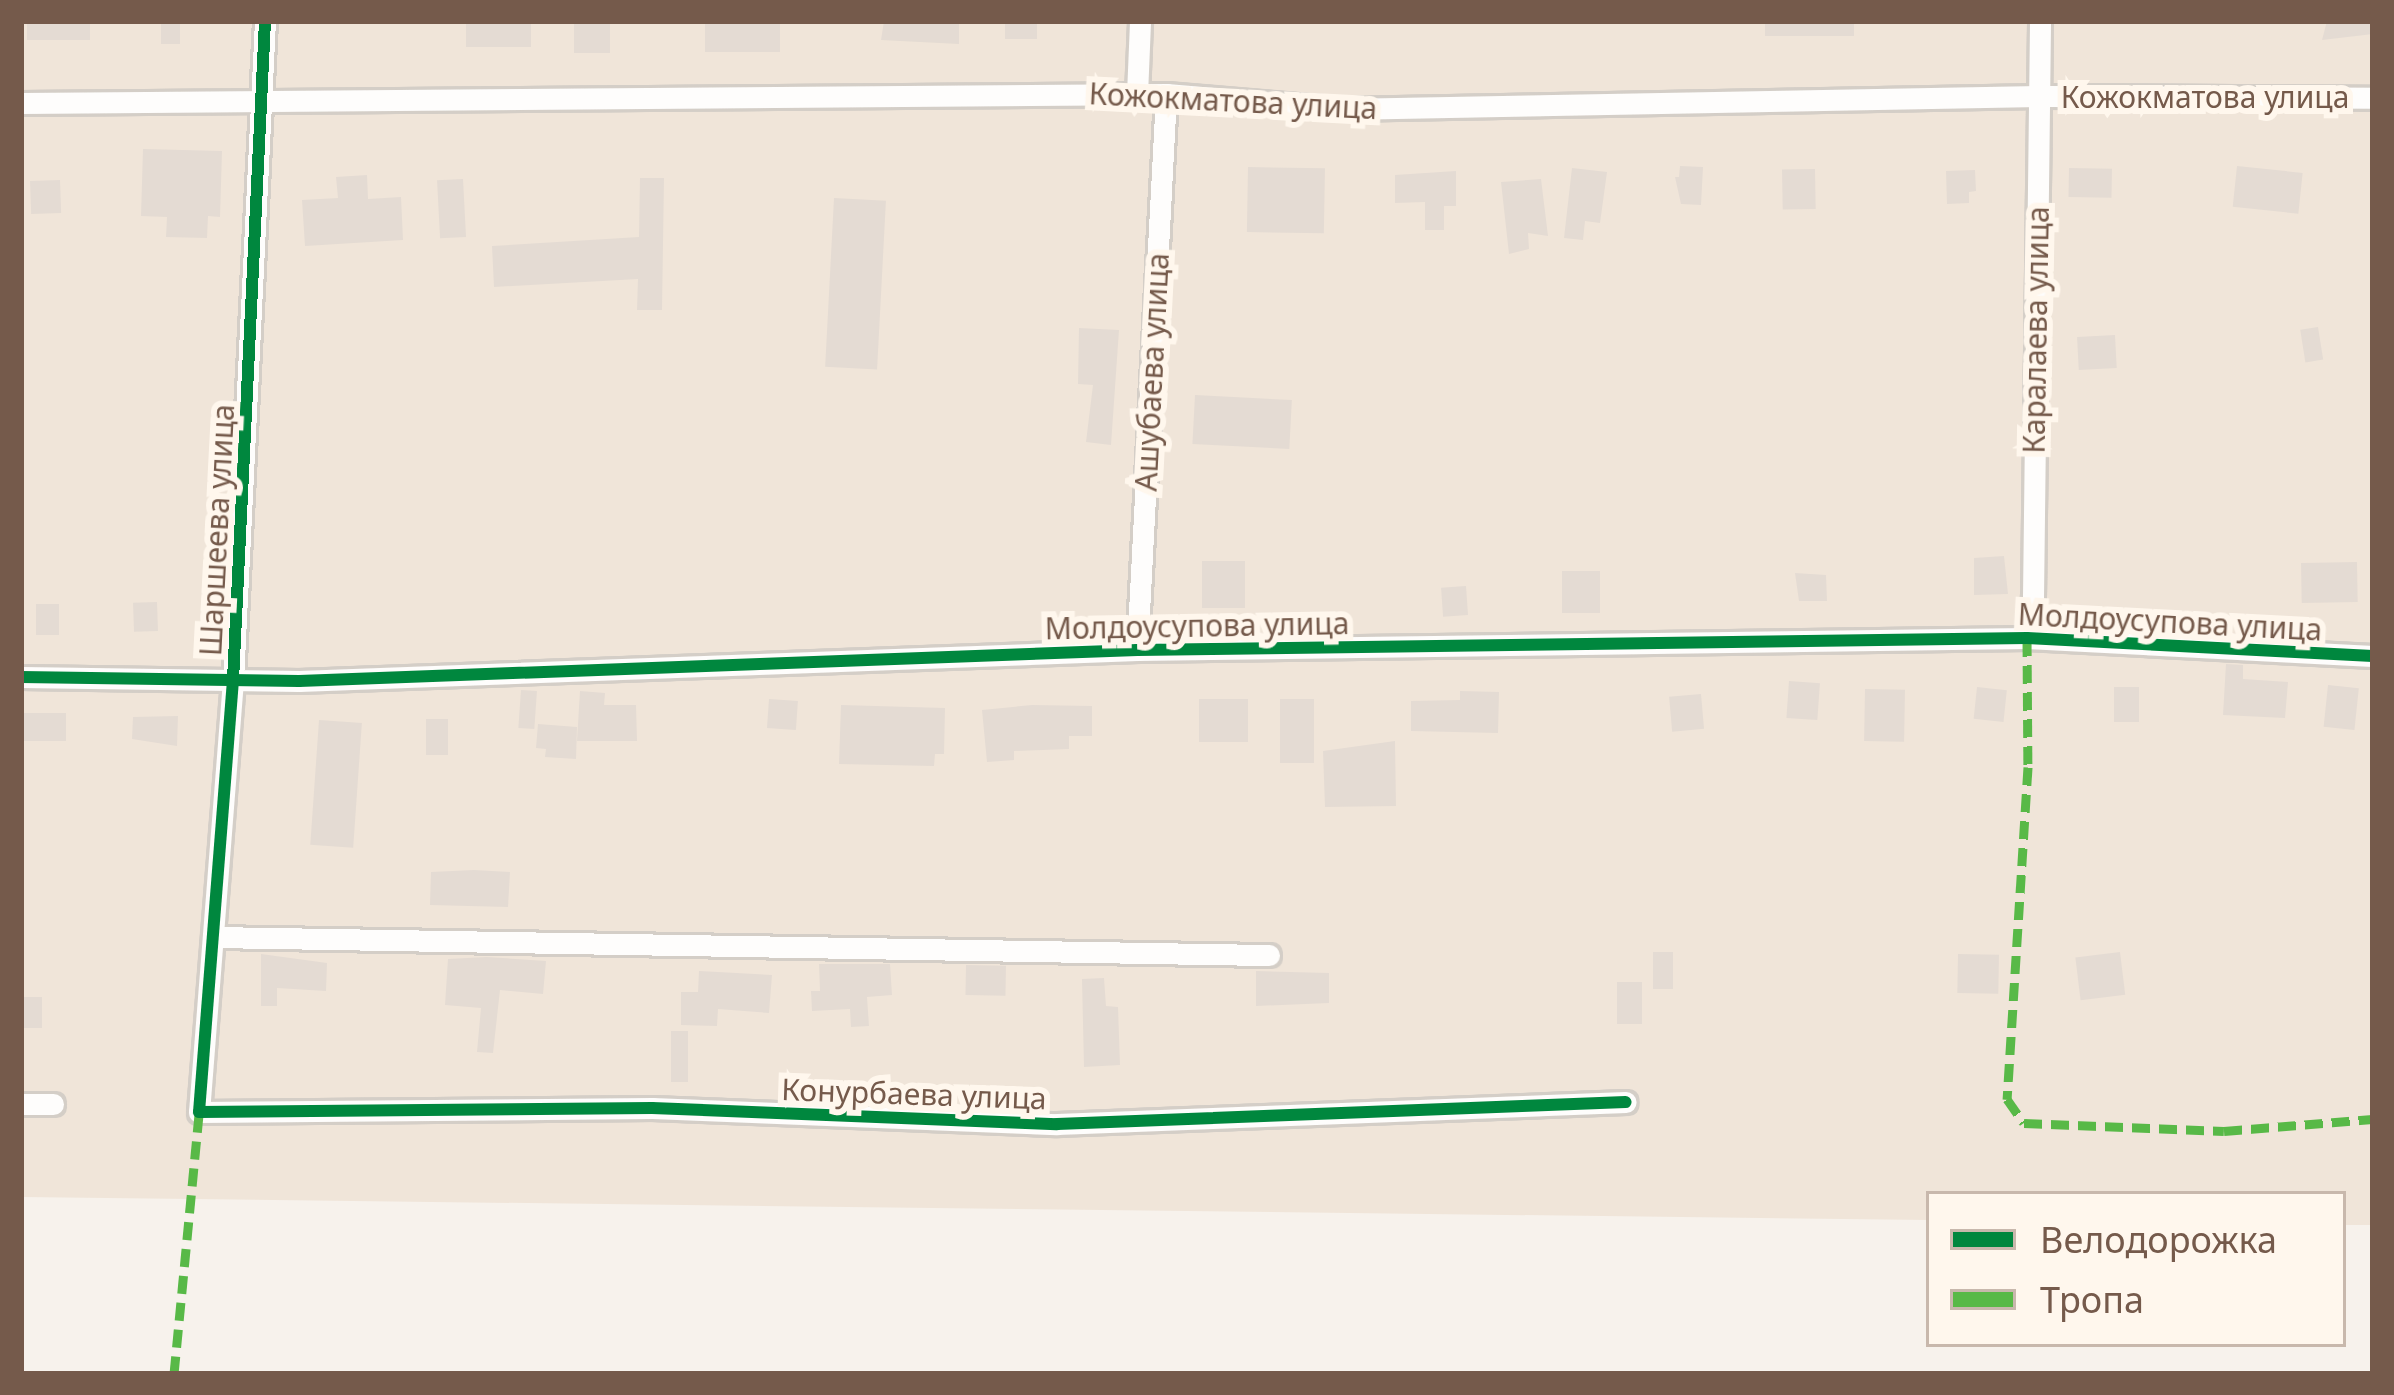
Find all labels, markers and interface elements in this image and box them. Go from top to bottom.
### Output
street label: Кожокматова улица [1088,75,1378,127]
street label: Кожокматова улица [2061,79,2349,115]
street label: Каралаева улица [2016,206,2056,454]
street label: Ашубаева улица [1128,252,1176,492]
street label: Шаршеева улица [192,403,242,657]
street label: Молдоусупова улица [2017,596,2323,648]
street label: Молдоусупова улица [1044,605,1350,647]
street label: Конурбаева улица [781,1071,1047,1117]
legend [1926,1191,2346,1347]
text: Велодорожка [2040,1215,2277,1264]
text: Тропа [2040,1275,2144,1324]

